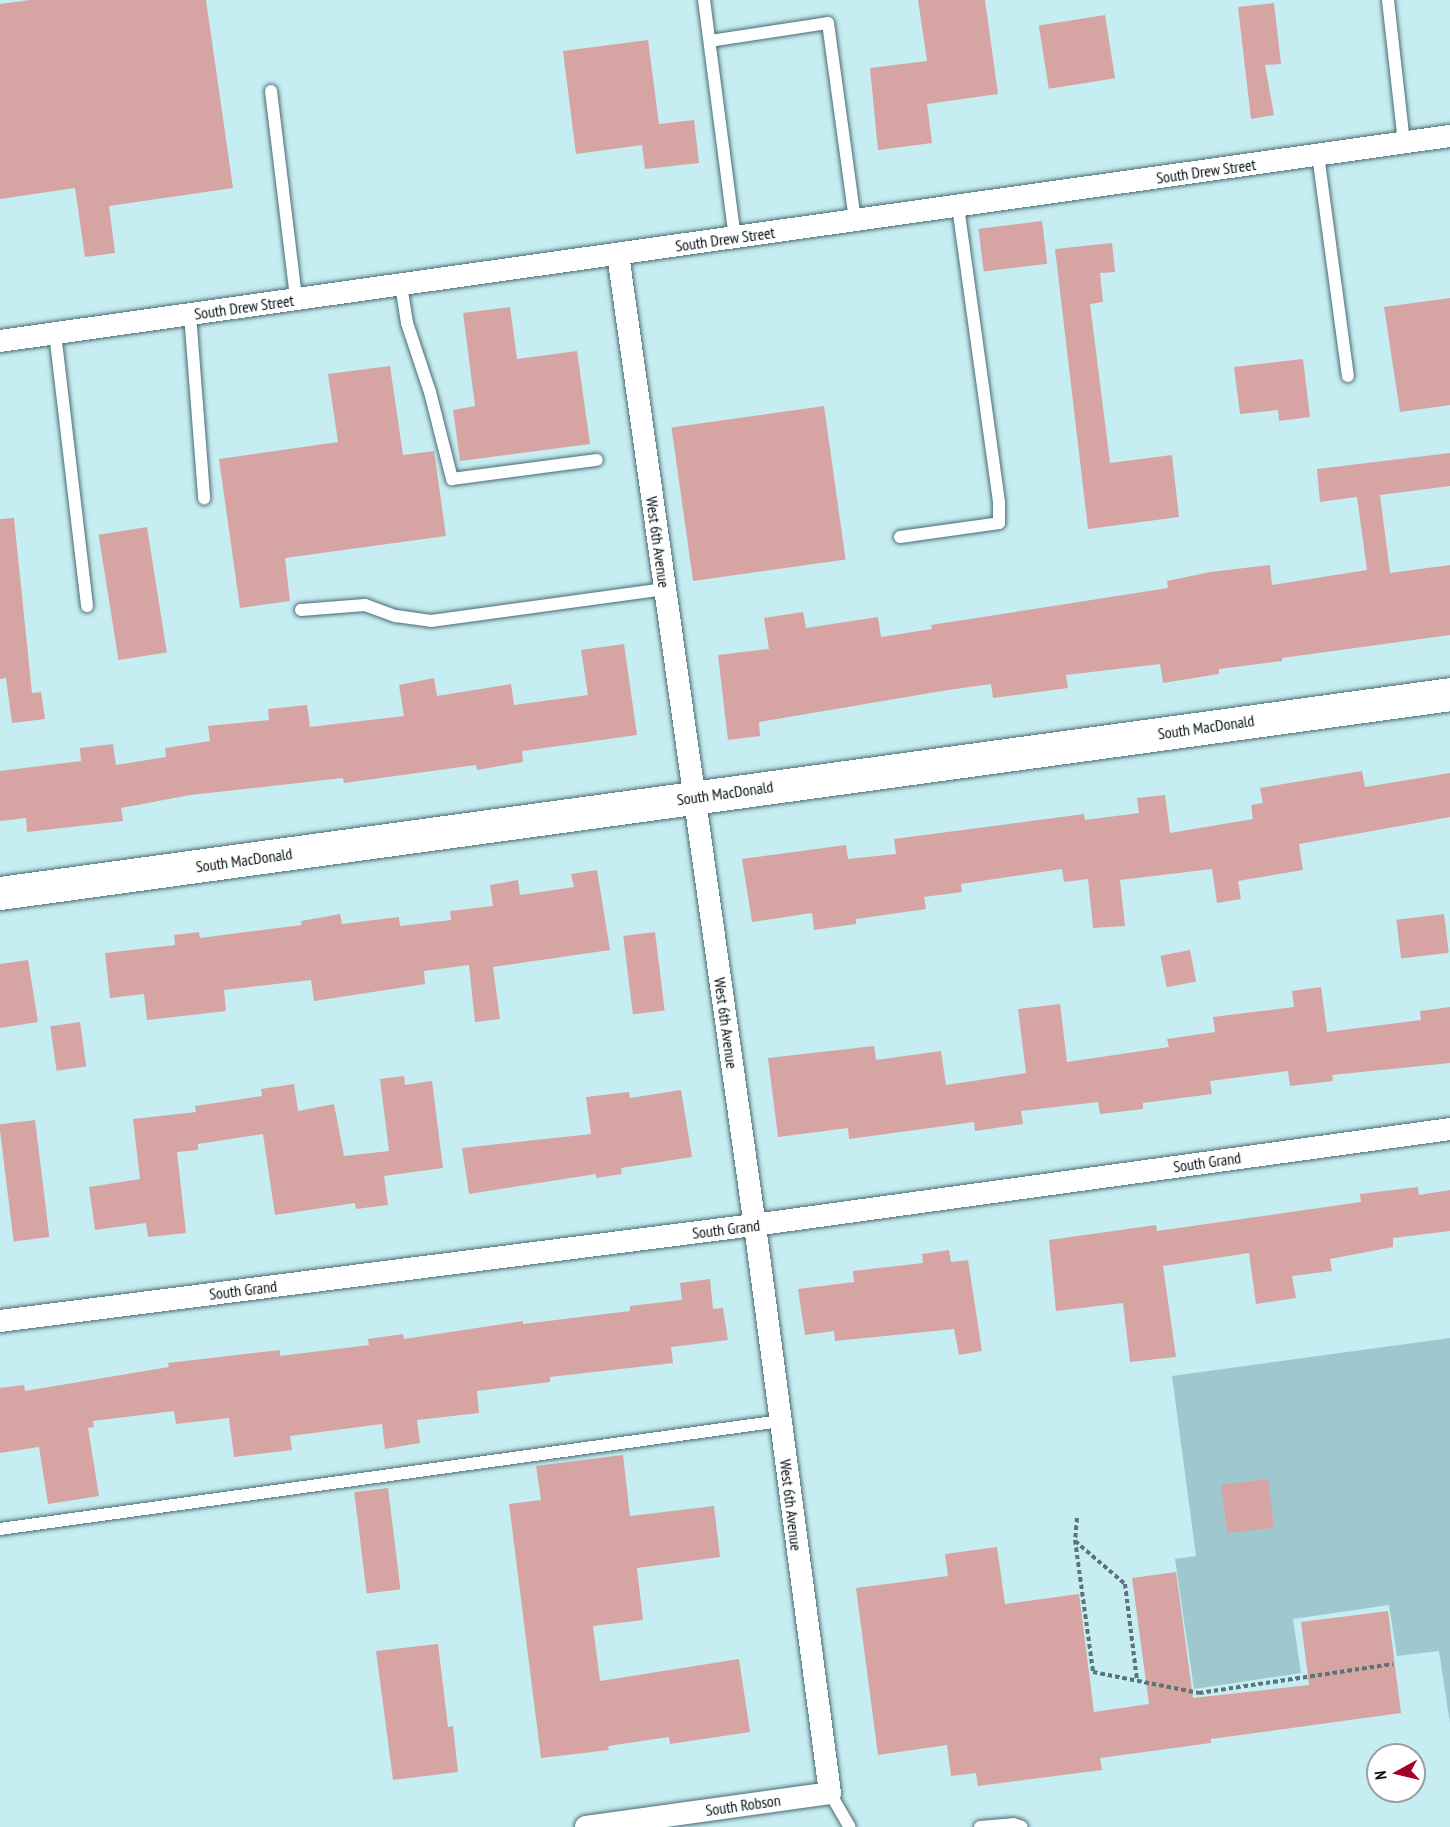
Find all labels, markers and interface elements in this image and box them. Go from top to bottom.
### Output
street label: South Drew Street [1155,154,1257,188]
street label: South Drew Street [674,222,776,256]
street label: South Drew Street [193,290,295,324]
street label: West 6th Avenue [642,495,674,589]
street label: South MacDonald [1157,711,1255,743]
street label: South MacDonald [676,777,774,809]
street label: South MacDonald [195,844,293,876]
street label: West 6th Avenue [710,976,742,1070]
street label: South Grand [1172,1148,1242,1176]
street label: South Grand [691,1215,761,1243]
street label: South Grand [208,1276,278,1304]
street label: West 6th Avenue [776,1458,806,1552]
north arrow [1366,1743,1426,1803]
text: N [1370,1770,1391,1781]
street label: South Robson [704,1790,782,1820]

